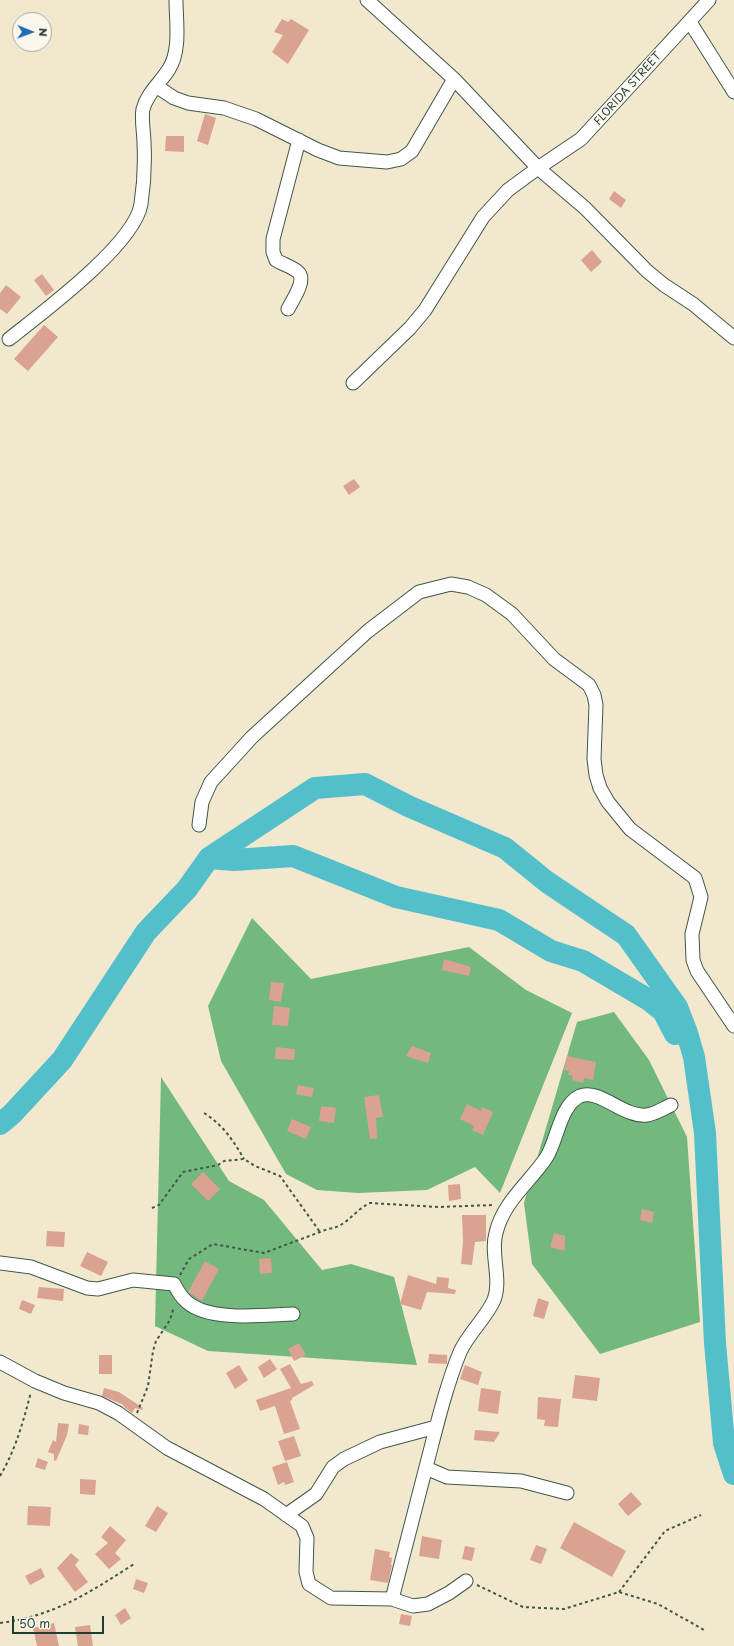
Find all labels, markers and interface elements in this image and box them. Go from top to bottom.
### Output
north arrow [12,12,52,52]
text: N [35,28,52,37]
street label: FLORIDA STREET [592,50,664,128]
scale bar [14,1608,106,1634]
text: 50 m [19,1614,50,1632]

